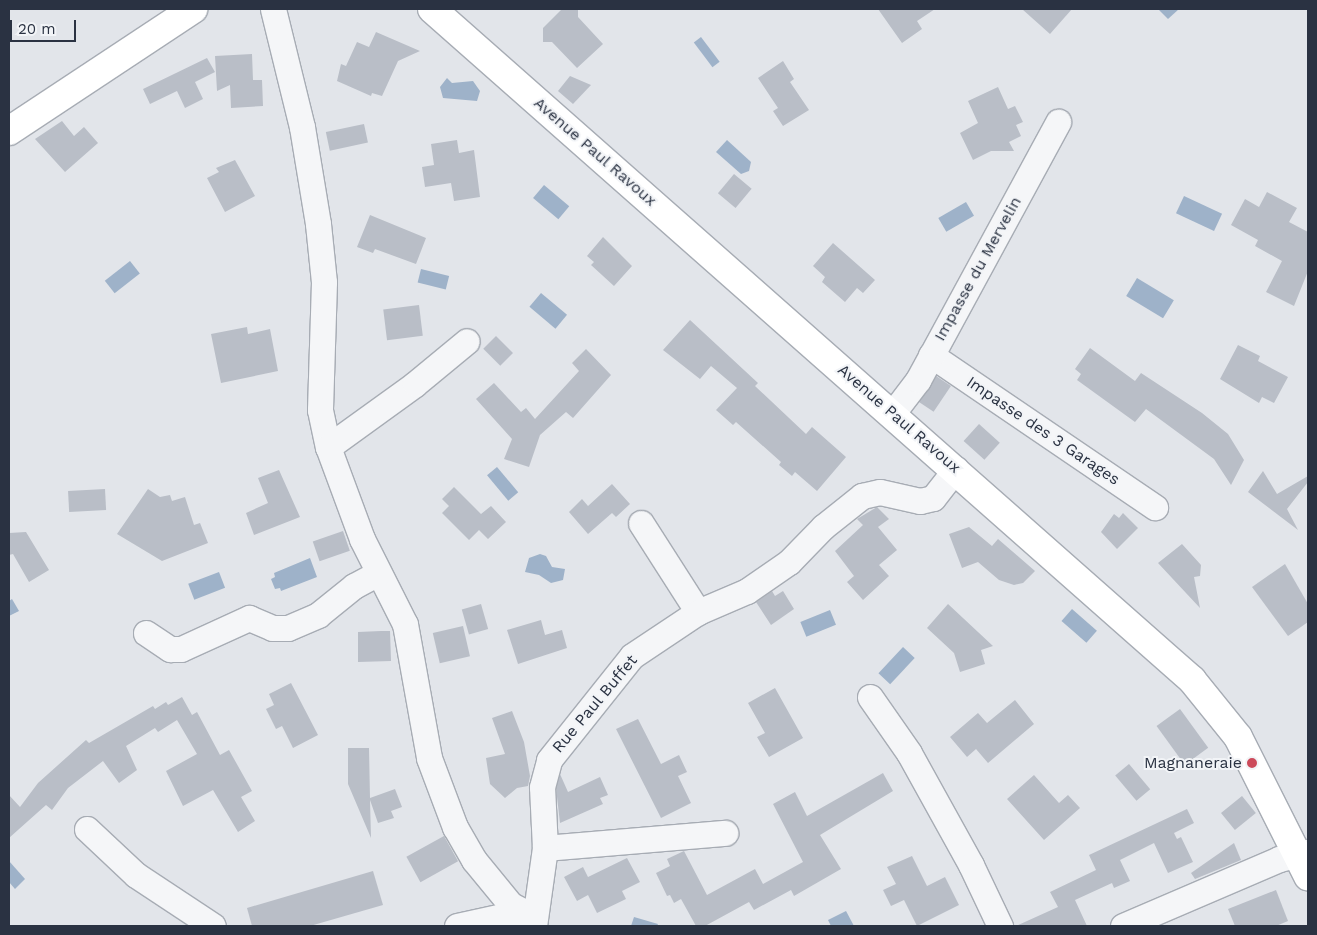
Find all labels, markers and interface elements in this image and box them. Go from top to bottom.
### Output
scale bar [12,10,79,42]
text: 20 m [18,20,56,38]
street label: Avenue Paul Ravoux [530,93,660,211]
street label: Impasse du Mervelin [930,194,1026,344]
street label: Avenue Paul Ravoux [834,360,964,478]
street label: Impasse des 3 Garages [963,373,1123,489]
street label: Rue Paul Buffet [548,651,642,757]
place label: Magnaneraie [1144,753,1242,773]
marker: Magnaneraie [1246,757,1258,769]

